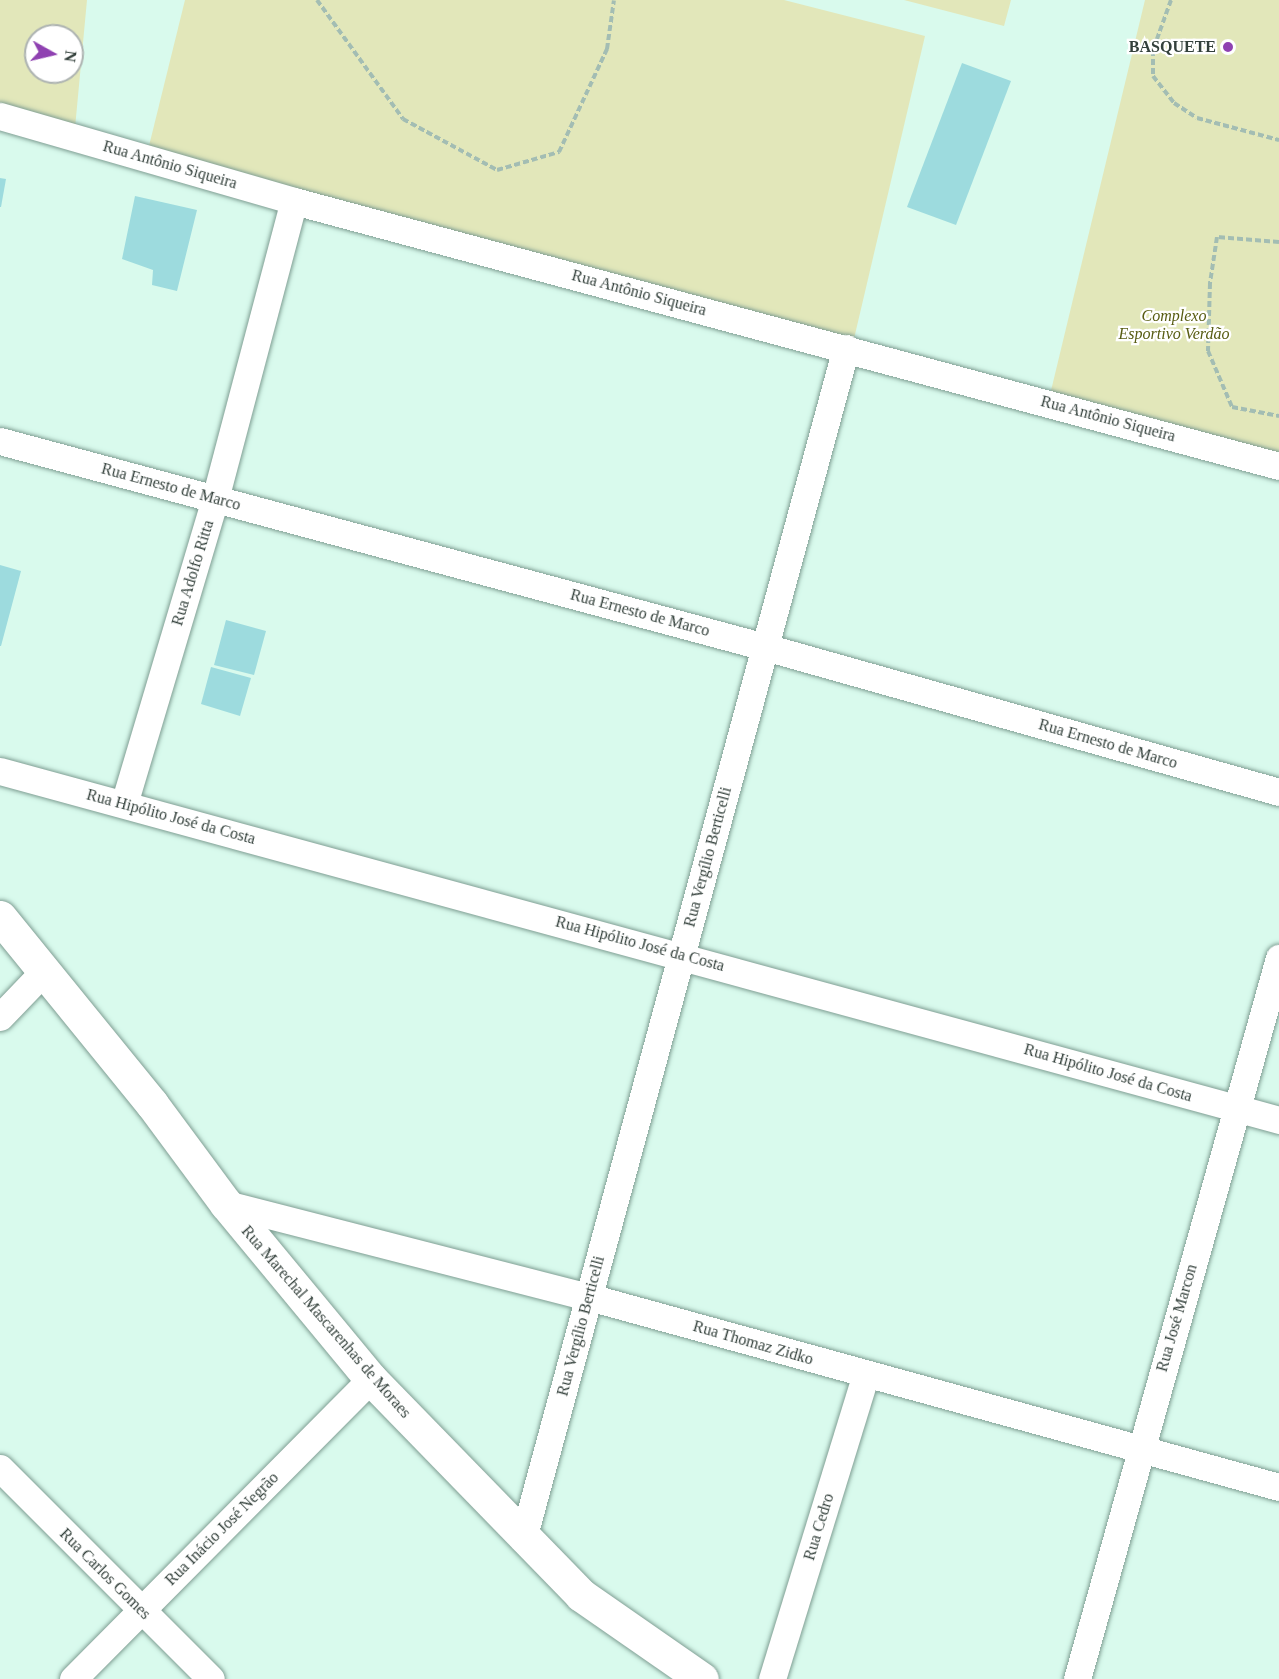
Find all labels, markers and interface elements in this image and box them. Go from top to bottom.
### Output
north arrow [24,24,84,84]
place label: BASQUETE [1129,37,1216,57]
marker: BASQUETE [1221,40,1235,54]
text: N [61,49,80,63]
street label: Rua Antônio Siqueira [100,137,240,193]
street label: Rua Antônio Siqueira [569,266,709,320]
park label: Complexo Esportivo Verdão [1119,306,1229,344]
street label: Rua Antônio Siqueira [1038,392,1178,446]
street label: Rua Ernesto de Marco [99,459,243,515]
street label: Rua Adolfo Ritta [168,517,218,629]
street label: Rua Ernesto de Marco [568,585,712,641]
street label: Rua Ernesto de Marco [1036,715,1180,773]
street label: Rua Hipólito José da Costa [84,785,258,849]
street label: Rua Vergílio Berticelli [680,785,736,929]
street label: Rua Hipólito José da Costa [553,912,727,976]
street label: Rua Hipólito José da Costa [1022,1040,1194,1106]
street label: Rua Marechal Mascarenhas de Moraes [237,1222,415,1422]
street label: Rua Vergílio Berticelli [553,1254,609,1398]
street label: Rua José Marcon [1152,1262,1202,1374]
street label: Rua Thomaz Zidko [691,1317,815,1369]
street label: Rua Inácio José Negrão [161,1468,283,1590]
street label: Rua Cedro [800,1491,838,1563]
street label: Rua Carlos Gomes [55,1524,155,1624]

